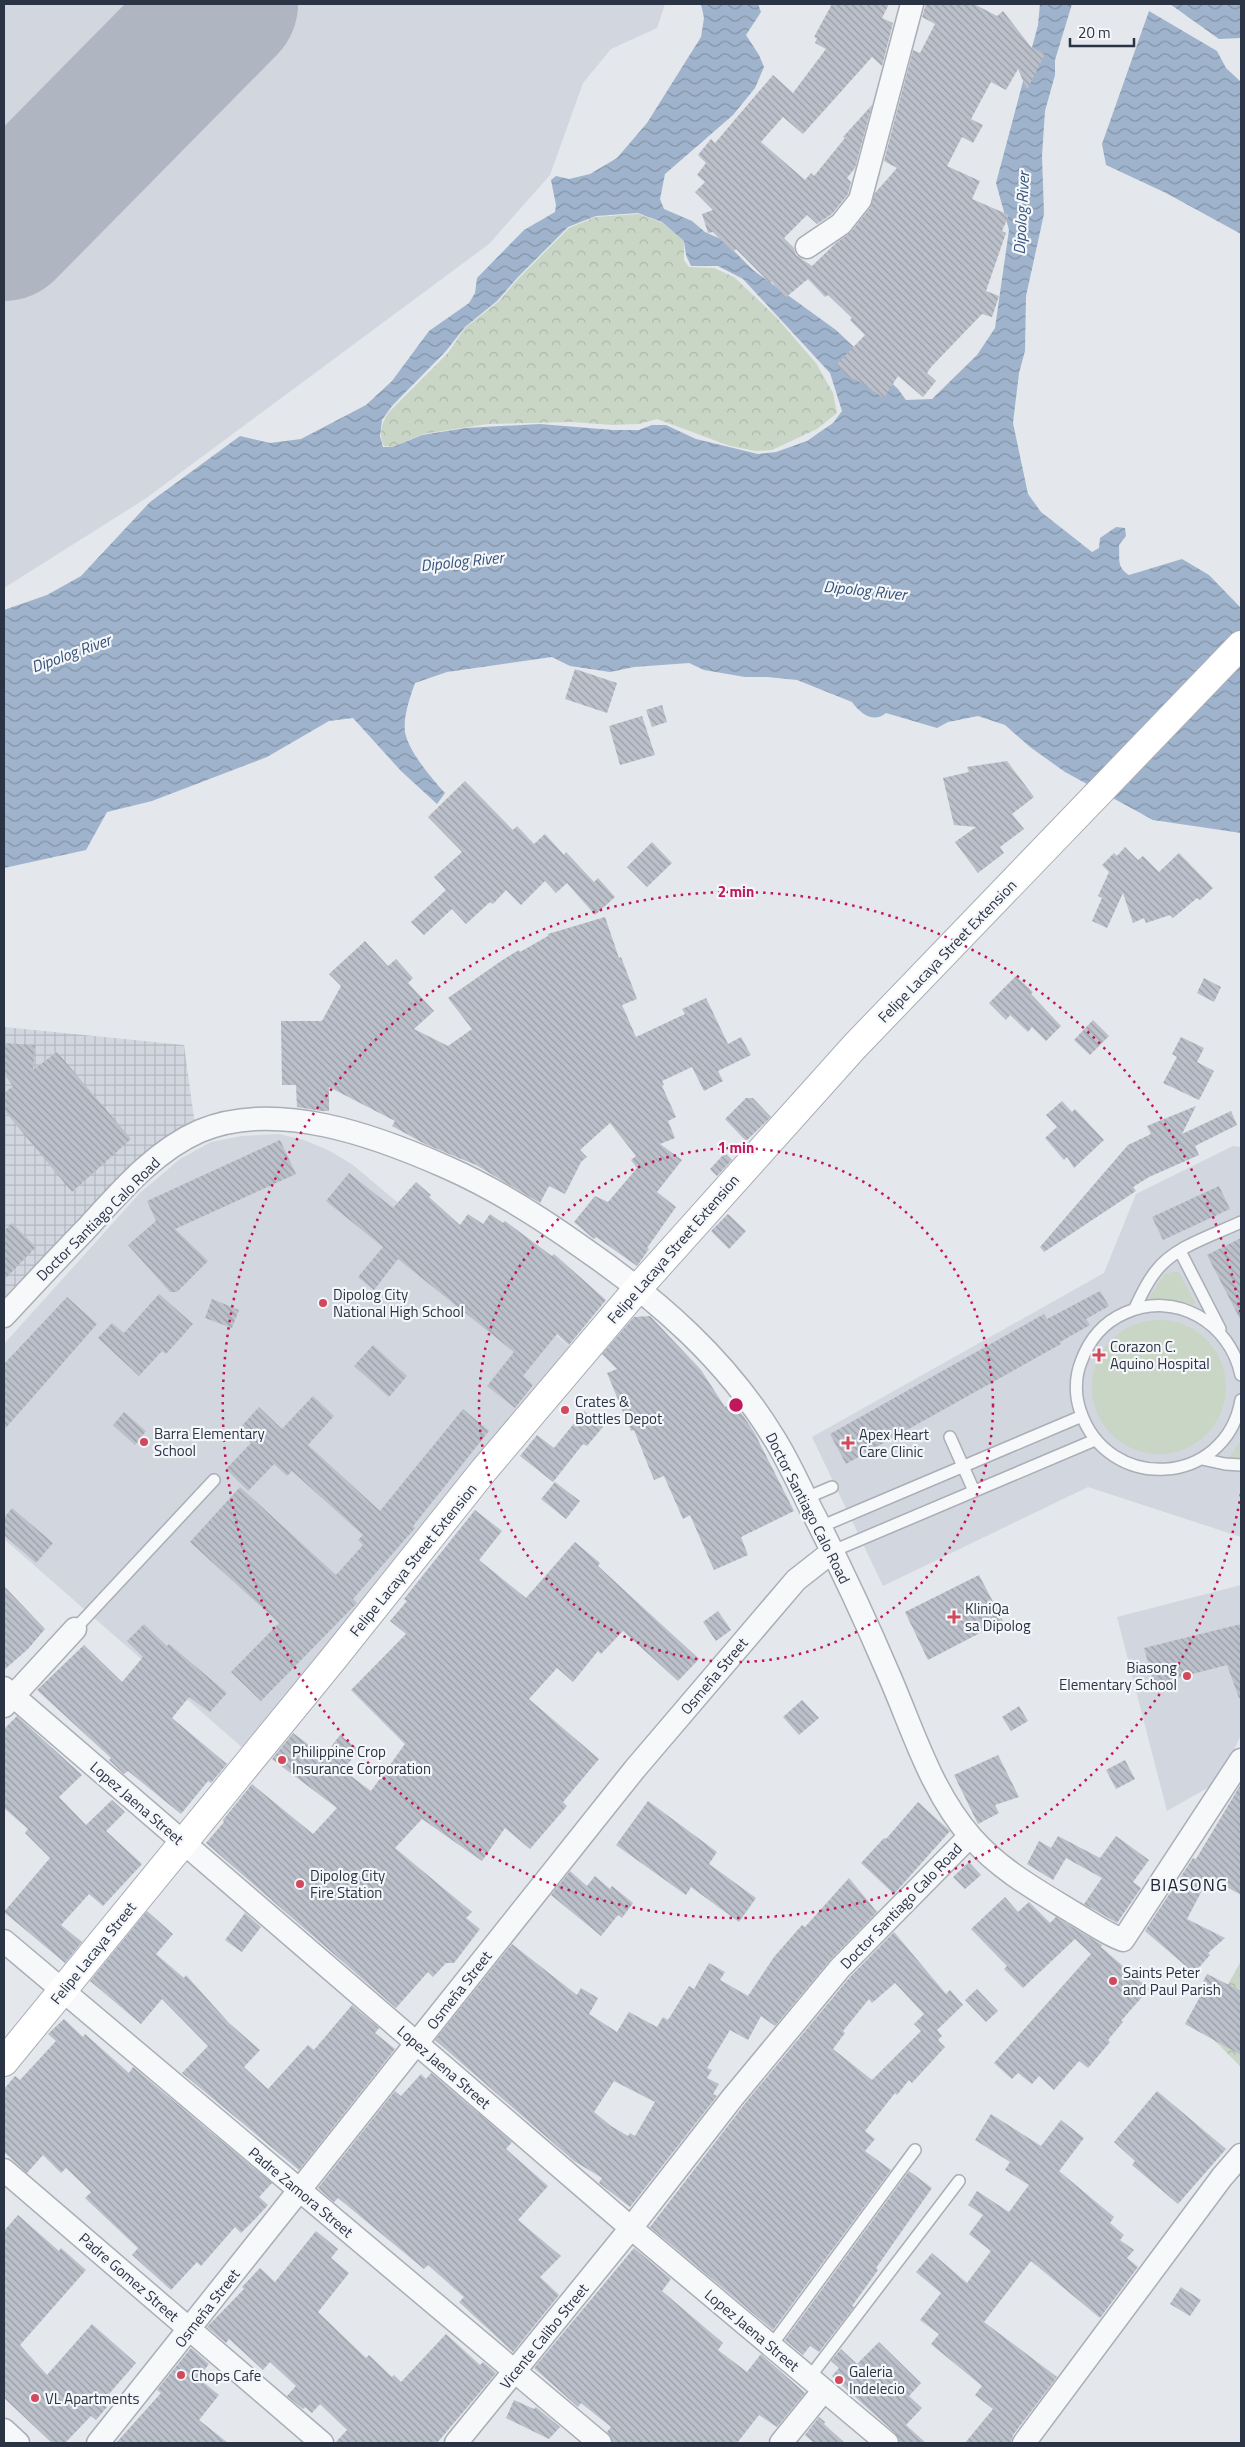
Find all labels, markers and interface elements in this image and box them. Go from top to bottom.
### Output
scale bar [1070,15,1134,47]
text: 20 m [1078,21,1111,44]
water label: Dipolog River [1007,169,1035,255]
water label: Dipolog River [419,545,506,577]
water label: Dipolog River [822,574,909,606]
water label: Dipolog River [28,627,116,678]
street label: Felipe Lacaya Street Extension [872,874,1022,1028]
text: 2 min [718,880,754,903]
text: 1 min [718,1136,754,1159]
street label: Doctor Santiago Calo Road [31,1152,165,1286]
street label: Felipe Lacaya Street Extension [601,1169,745,1329]
place label: Dipolog City National High School [333,1283,464,1323]
marker: Dipolog City National High School [317,1297,329,1309]
place label: Corazon C. Aquino Hospital [1110,1335,1210,1375]
marker: Corazon C. Aquino Hospital [1092,1348,1106,1362]
place label: Crates & Bottles Depot [575,1390,663,1430]
centre of rings [727,1396,745,1414]
marker: Crates & Bottles Depot [559,1404,571,1416]
place label: Barra Elementary School [154,1422,265,1462]
place label: Apex Heart Care Clinic [859,1423,930,1463]
street label: Doctor Santiago Calo Road [760,1428,856,1588]
marker: Barra Elementary School [138,1436,150,1448]
marker: Apex Heart Care Clinic [841,1436,855,1450]
street label: Felipe Lacaya Street Extension [344,1478,482,1642]
place label: KliniQa sa Dipolog [965,1597,1031,1637]
marker: KliniQa sa Dipolog [947,1610,961,1624]
street label: Osmeña Street [675,1632,754,1720]
place label: Biasong Elementary School [1059,1656,1177,1696]
marker: Biasong Elementary School [1181,1670,1193,1682]
place label: Philippine Crop Insurance Corporation [292,1740,431,1780]
marker: Philippine Crop Insurance Corporation [276,1754,288,1766]
street label: Lopez Jaena Street [85,1756,189,1851]
street label: Doctor Santiago Calo Road [835,1838,967,1974]
place label: Dipolog City Fire Station [310,1864,385,1904]
district label: BIASONG [1150,1871,1228,1898]
marker: Dipolog City Fire Station [294,1878,306,1890]
street label: Felipe Lacaya Street [44,1896,142,2009]
street label: Osmeña Street [421,1945,498,2034]
place label: Saints Peter and Paul Parish [1123,1961,1221,2001]
marker: Saints Peter and Paul Parish [1107,1975,1119,1987]
street label: Lopez Jaena Street [392,2020,496,2115]
street label: Padre Zamora Street [243,2141,359,2243]
street label: Padre Gomez Street [74,2227,185,2328]
street label: Osmeña Street [169,2263,246,2352]
street label: Vicente Calibo Street [494,2278,594,2394]
street label: Lopez Jaena Street [700,2283,805,2377]
place label: Galeria Indelecio [849,2360,905,2400]
place label: Chops Cafe [191,2364,261,2387]
marker: Chops Cafe [175,2369,187,2381]
marker: Galeria Indelecio [833,2374,845,2386]
place label: VL Apartments [45,2387,139,2410]
marker: VL Apartments [29,2392,41,2404]

